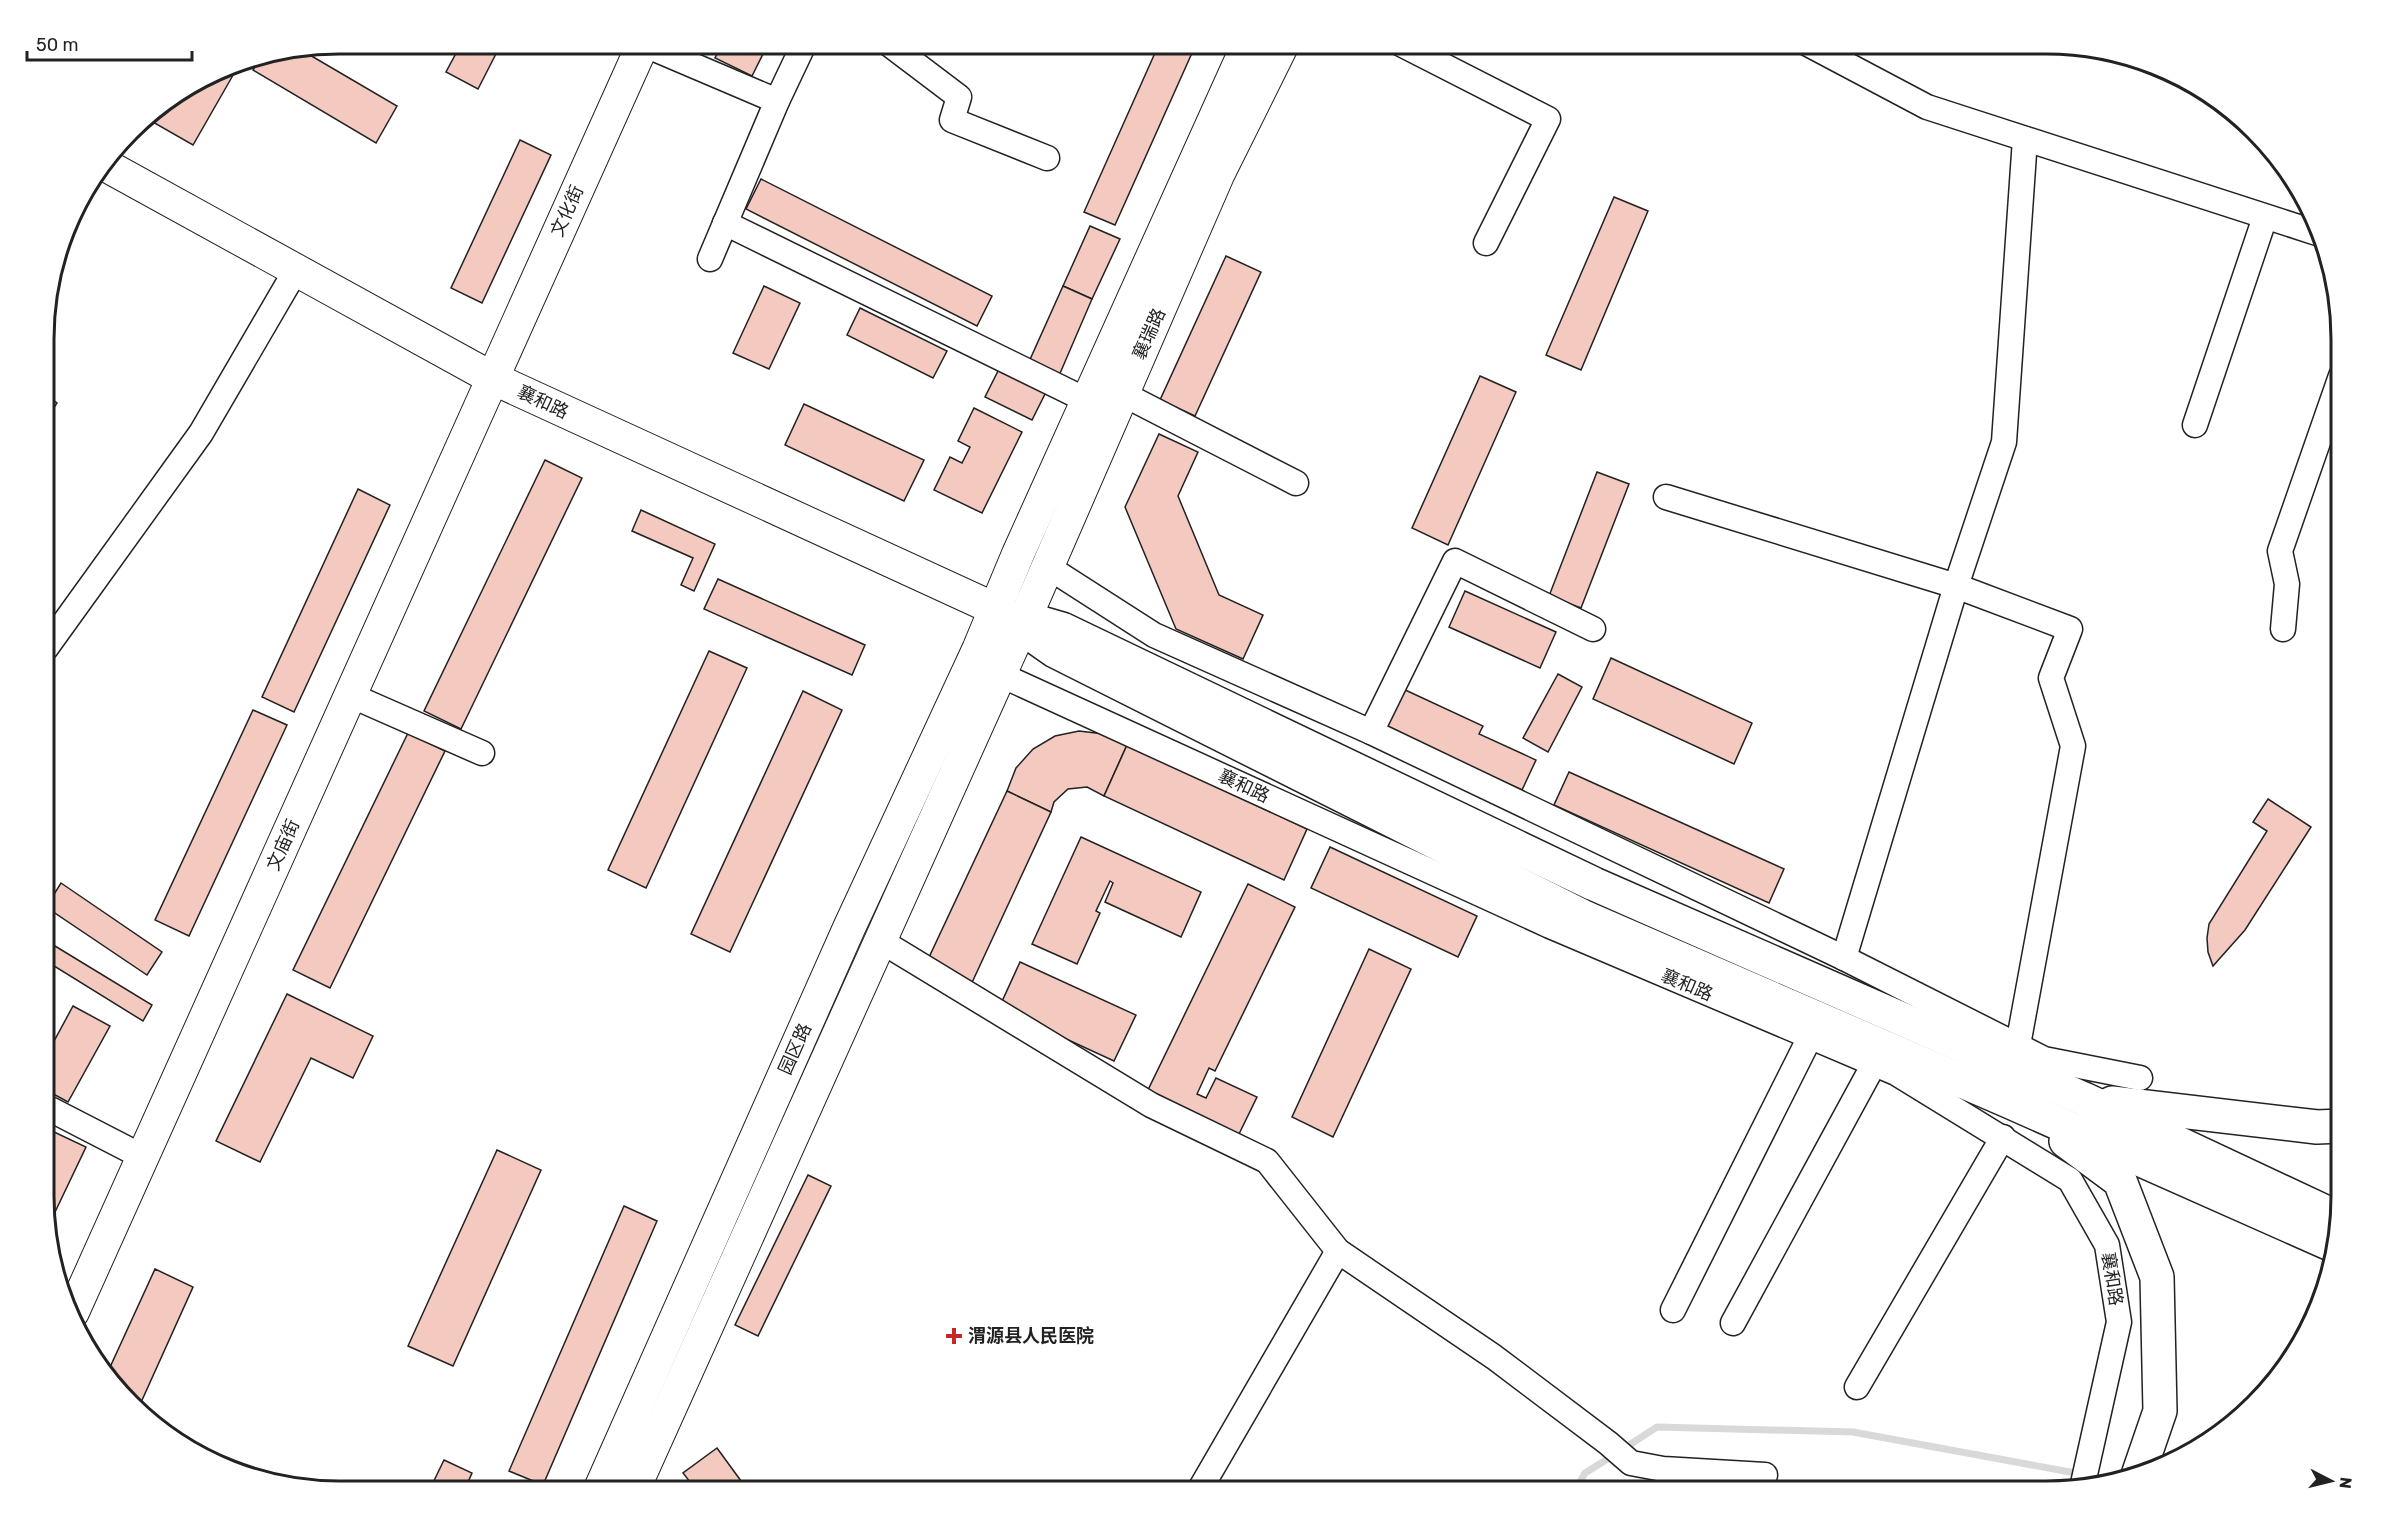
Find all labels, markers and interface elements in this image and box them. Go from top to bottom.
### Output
scale bar [27,24,192,62]
text: 50 m [36,34,79,56]
street label: 文化街 [546,182,588,240]
street label: 襄瑞路 [1128,305,1170,363]
street label: 襄和路 [514,381,572,423]
street label: 襄和路 [1215,765,1273,807]
street label: 文庙街 [262,816,304,874]
street label: 襄和路 [1658,964,1716,1006]
street label: 园区路 [774,1020,816,1078]
street label: 襄和路 [2097,1251,2127,1307]
place label: 渭源县人民医院 [968,1325,1094,1347]
marker: 渭源县人民医院 [945,1327,963,1345]
north arrow [2301,1451,2361,1511]
text: N [2335,1476,2356,1490]

